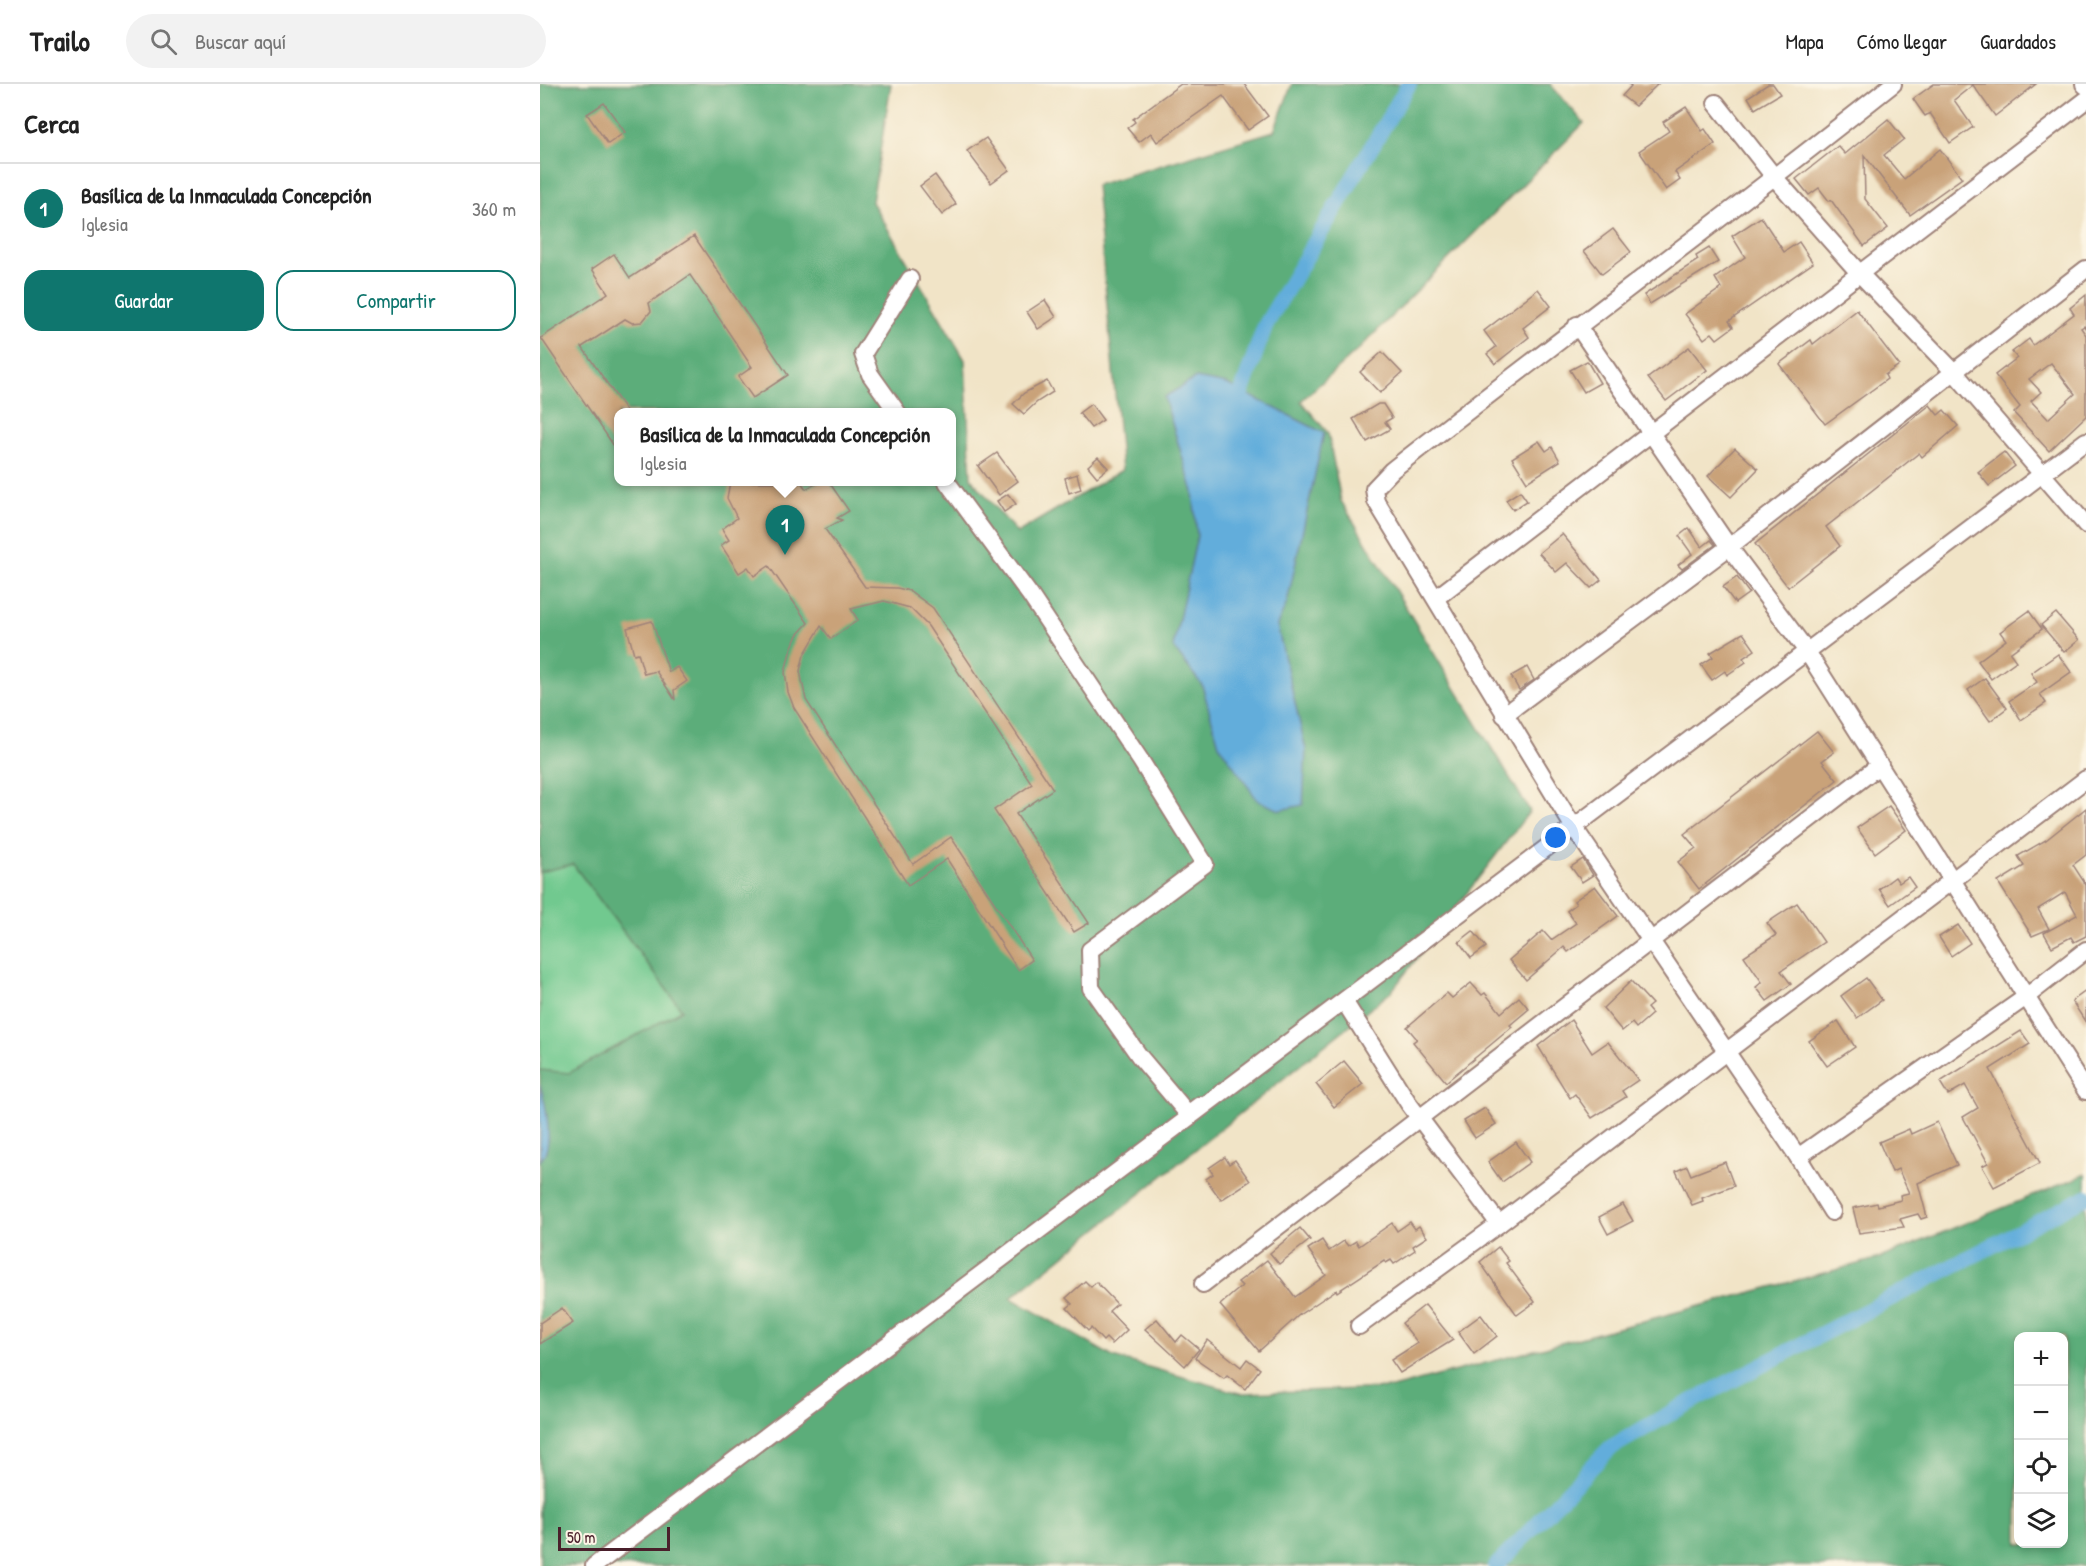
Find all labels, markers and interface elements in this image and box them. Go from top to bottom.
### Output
search box [126,14,546,68]
text: Trailo [30,22,90,60]
icon: search [147,25,180,58]
text: Buscar aquí [195,26,287,56]
text: Mapa [1785,27,1823,56]
text: Cómo llegar [1856,27,1947,56]
text: Guardados [1980,27,2056,56]
text: Cerca [24,106,79,141]
text: Basílica de la Inmaculada Concepción [81,180,372,210]
text: 1 [40,195,47,222]
text: 360 m [472,195,516,222]
text: Iglesia [81,210,128,237]
button: Guardar [24,270,264,331]
button: Compartir [276,270,516,331]
popup [614,408,956,486]
text: Basílica de la Inmaculada Concepción [640,419,930,449]
text: Iglesia [640,449,687,476]
pin: 1 [766,506,804,555]
your location [1541,823,1570,852]
map controls [2014,1332,2068,1548]
button: + [2014,1332,2068,1386]
button: − [2014,1386,2068,1440]
button: locate [2014,1440,2068,1494]
button: layers [2014,1494,2068,1548]
scale bar [558,1524,670,1552]
text: 50 m [567,1526,596,1548]

